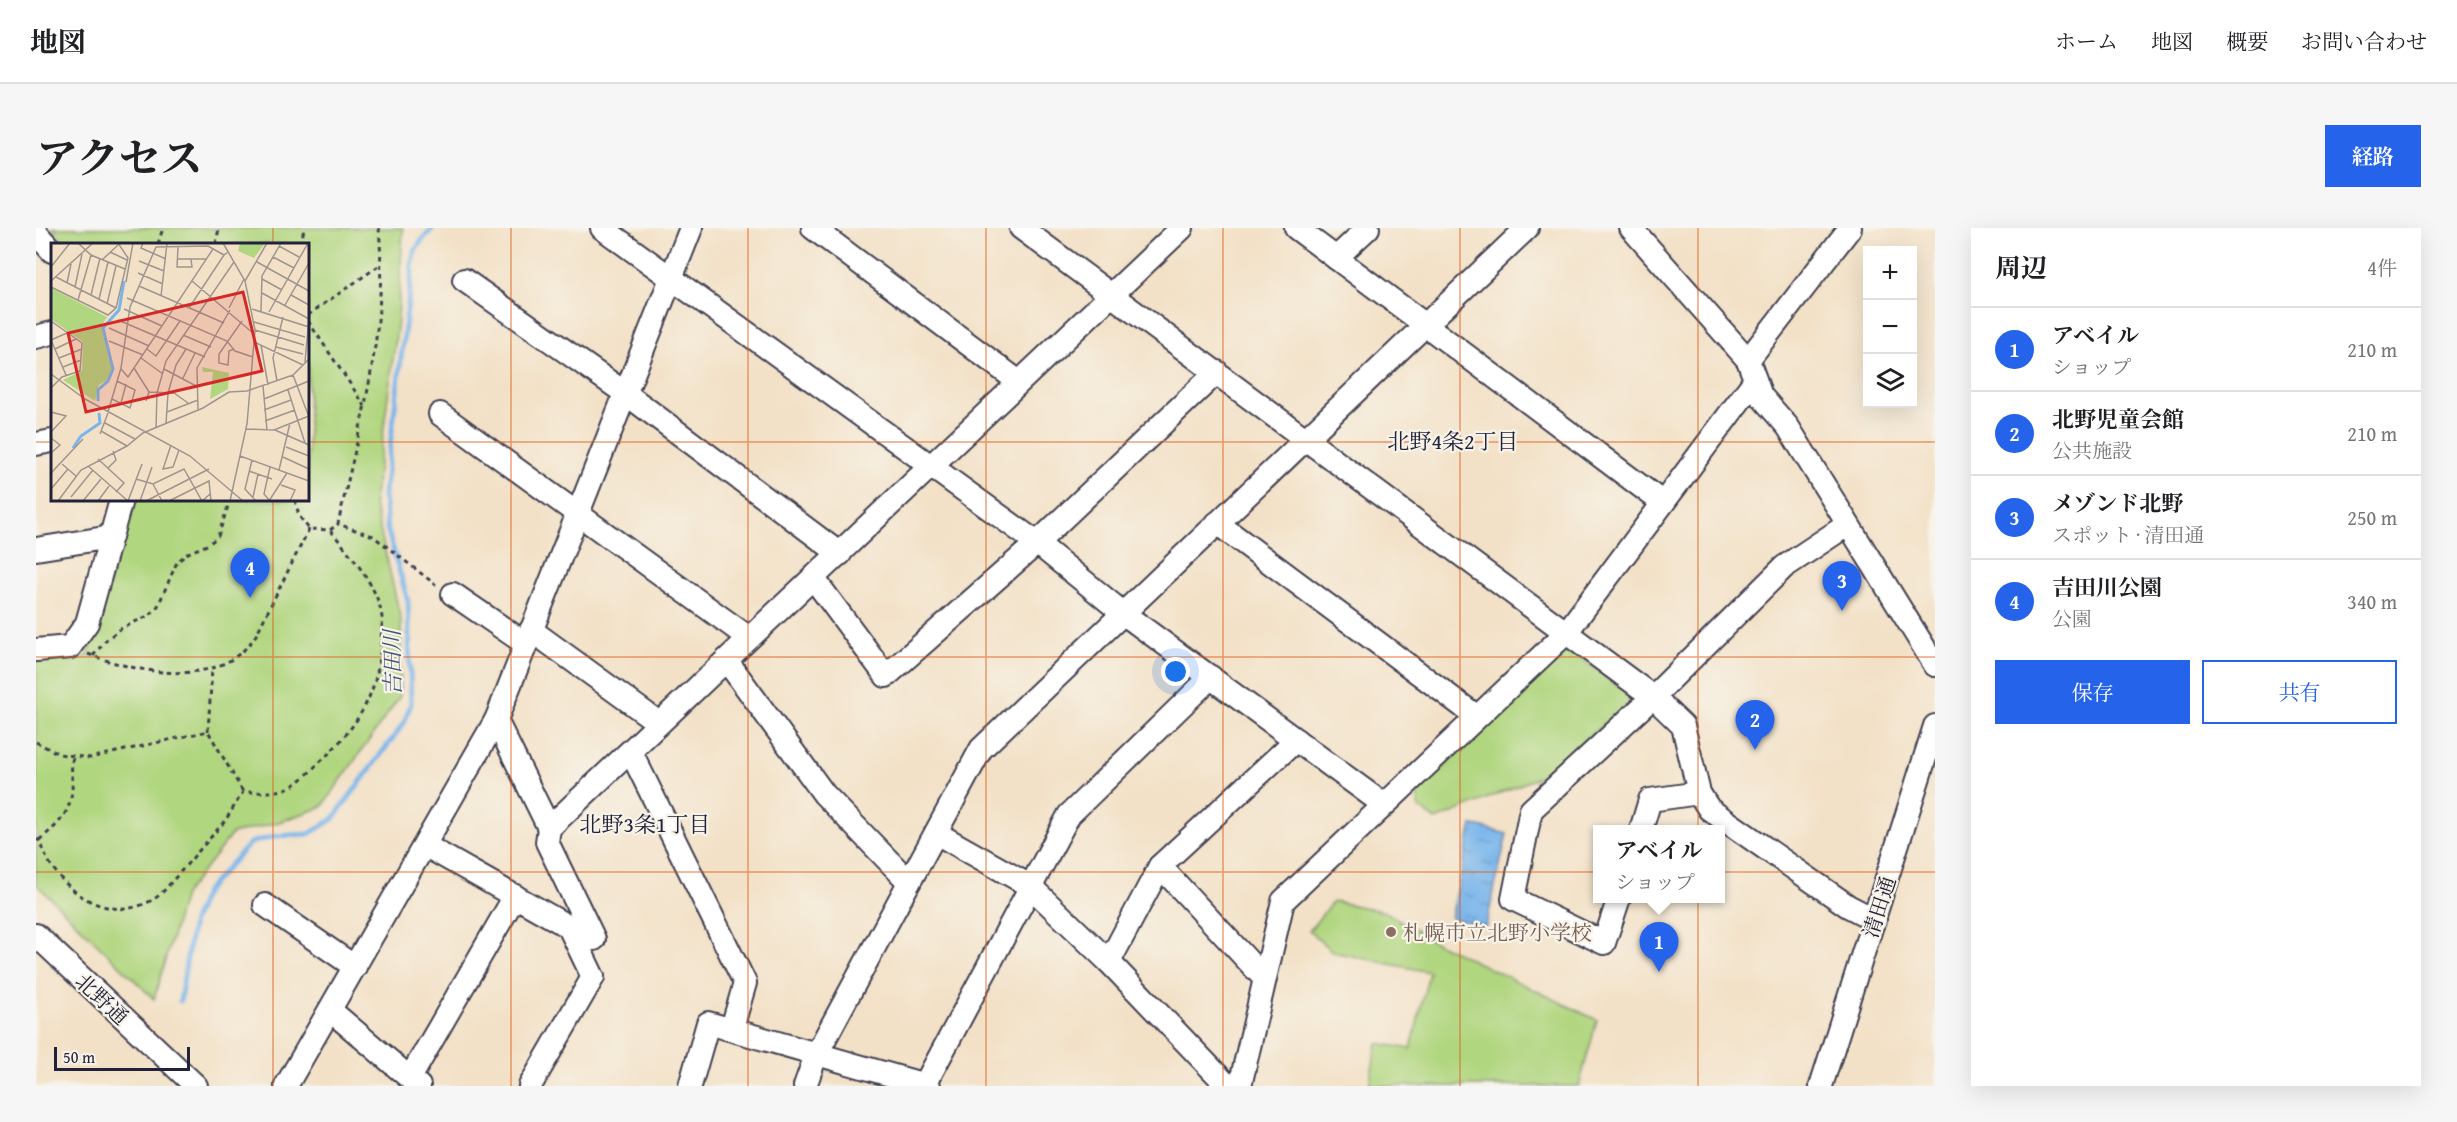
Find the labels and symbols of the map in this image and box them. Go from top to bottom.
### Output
inset map [51,243,309,501]
district label: 北野4条2丁目 [1387,425,1519,457]
pin: 4 [230,548,270,598]
pin: 3 [1822,562,1862,611]
water label: 吉田川 [375,628,409,696]
your location [1161,657,1190,686]
pin: 2 [1736,700,1774,750]
district label: 北野3条1丁目 [579,808,711,840]
street label: 清田通 [1855,872,1903,942]
place label: 札幌市立北野小学校 [1403,917,1592,948]
pin: 1 [1640,922,1678,972]
marker: 札幌市立北野小学校 [1384,925,1398,939]
street label: 北野通 [68,966,136,1032]
scale bar [54,1044,190,1072]

